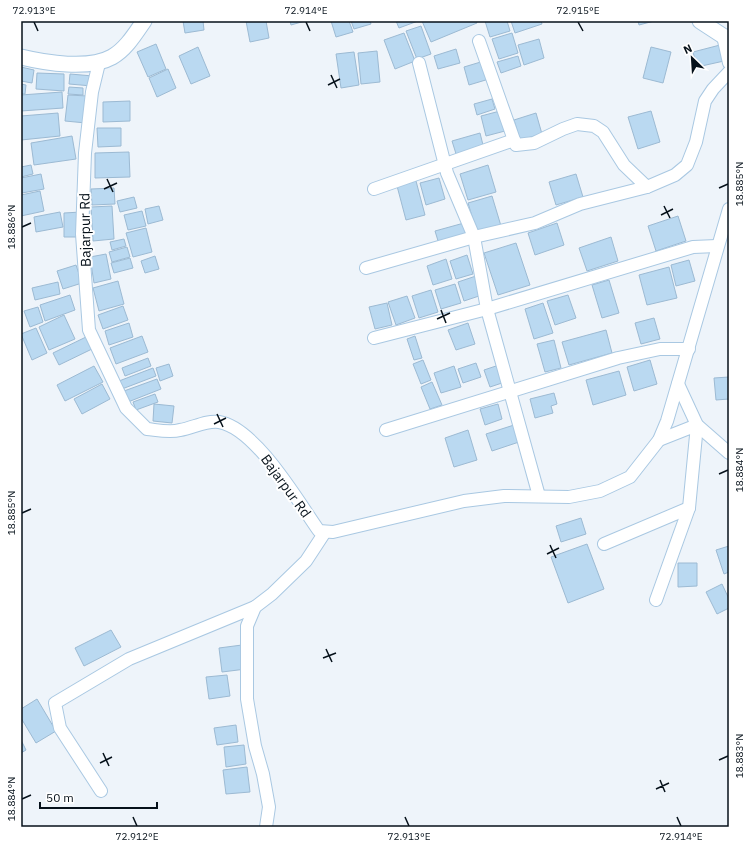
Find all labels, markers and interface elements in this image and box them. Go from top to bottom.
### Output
text: 72.913°E [12,4,56,17]
text: 72.914°E [284,4,328,17]
text: 72.915°E [556,4,600,17]
north arrow [672,38,712,78]
text: N [681,41,694,57]
text: 18.885°N [733,162,746,206]
street label: Bajarpur Rd [75,193,95,267]
text: 18.886°N [5,205,18,249]
text: 18.884°N [733,448,746,492]
street label: Bajarpur Rd [257,451,315,521]
text: 18.885°N [5,491,18,535]
text: 18.883°N [733,734,746,778]
text: 18.884°N [5,777,18,821]
scale bar [40,784,157,810]
text: 50 m [46,790,74,805]
text: 72.912°E [115,830,159,843]
text: 72.913°E [387,830,431,843]
text: 72.914°E [659,830,703,843]

